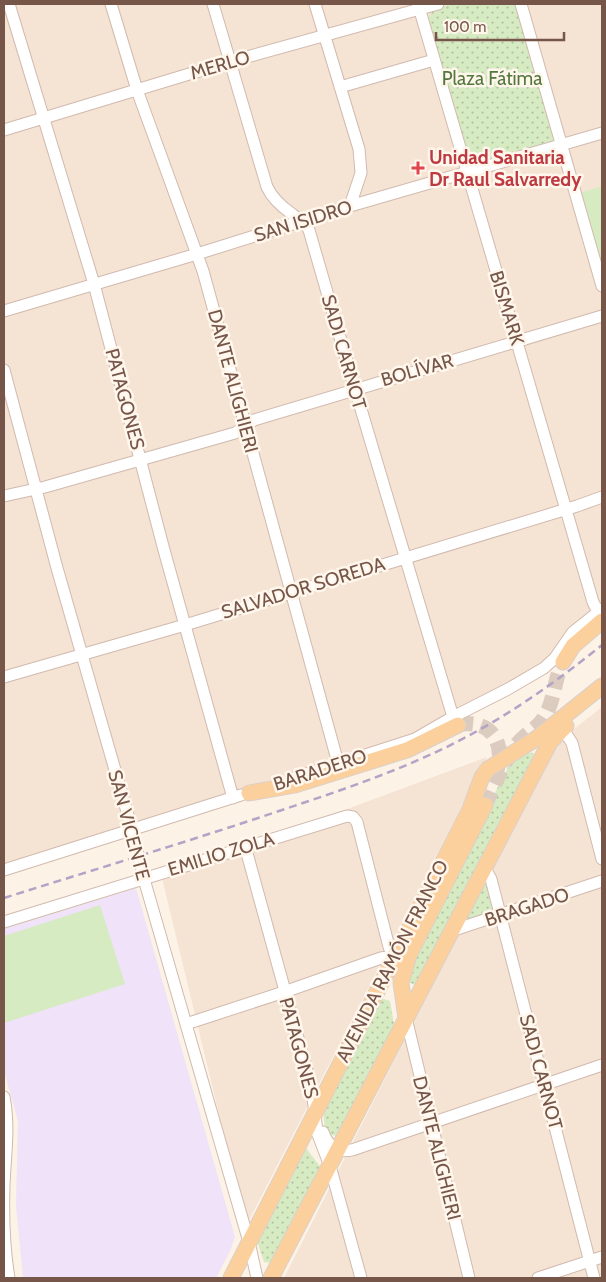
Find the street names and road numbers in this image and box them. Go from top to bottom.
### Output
street label: MERLO [188,46,252,84]
street label: SAN ISIDRO [251,195,355,247]
street label: BISMARK [485,268,529,348]
street label: SADI CARNOT [317,292,371,412]
street label: DANTE ALIGHIERI [203,307,263,455]
street label: PATAGONES [100,346,150,452]
street label: BOLÍVAR [378,348,456,391]
street label: SALVADOR SOREDA [218,552,388,624]
street label: BARADERO [270,744,370,796]
street label: SAN VICENTE [103,767,155,883]
street label: EMILIO ZOLA [165,827,277,881]
street label: AVENIDA RAMÓN FRANCO [330,856,453,1066]
street label: BRAGADO [482,883,572,931]
street label: PATAGONES [274,995,324,1101]
street label: SADI CARNOT [515,1012,567,1132]
street label: DANTE ALIGHIERI [408,1074,466,1222]

